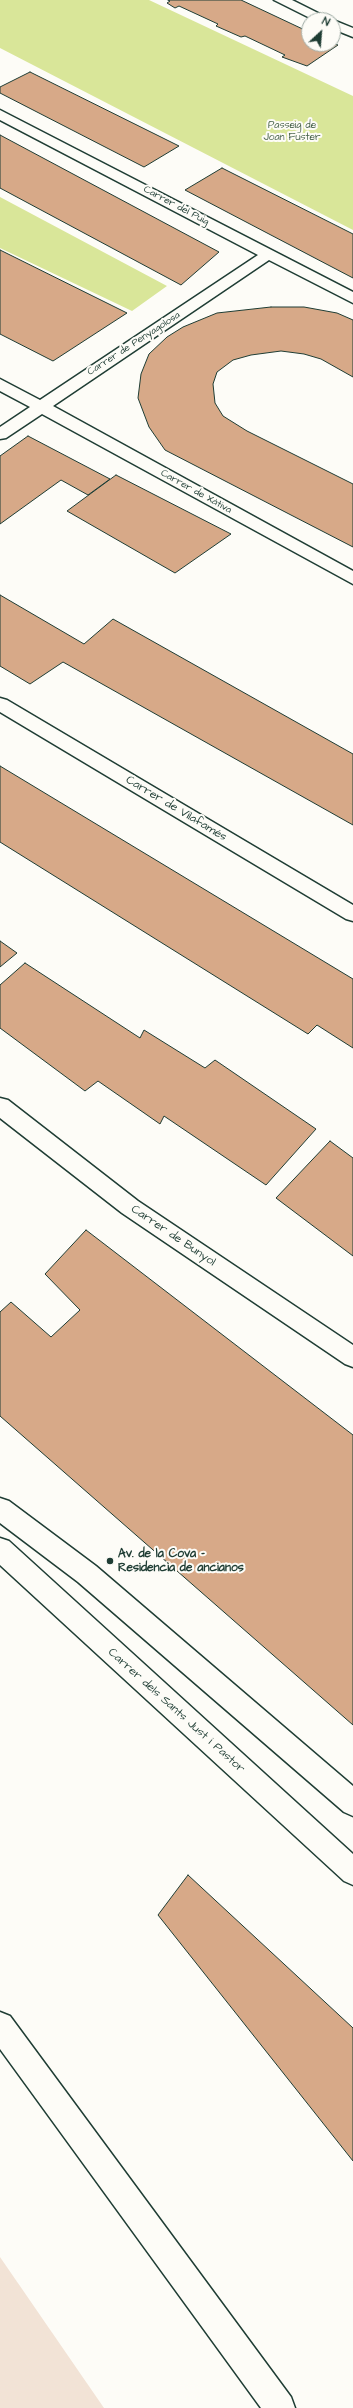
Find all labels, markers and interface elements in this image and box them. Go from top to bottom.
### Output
north arrow [301,12,341,52]
text: N [320,13,332,30]
park label: Passeig de Joan Fuster [263,120,321,144]
street label: Carrer del Puig [141,184,211,228]
street label: Carrer de Penyagolosa [85,310,183,378]
street label: Carrer de Xàtiva [158,467,234,517]
street label: Carrer de Vilafamés [123,773,229,845]
street label: Carrer de Bunyol [128,1202,218,1270]
place label: Av. de la Cova - Residencia de ancianos [118,1547,244,1575]
marker: Av. de la Cova - Residencia de ancianos [105,1556,115,1566]
street label: Carrer dels Sants Just i Pastor [105,1646,247,1776]

